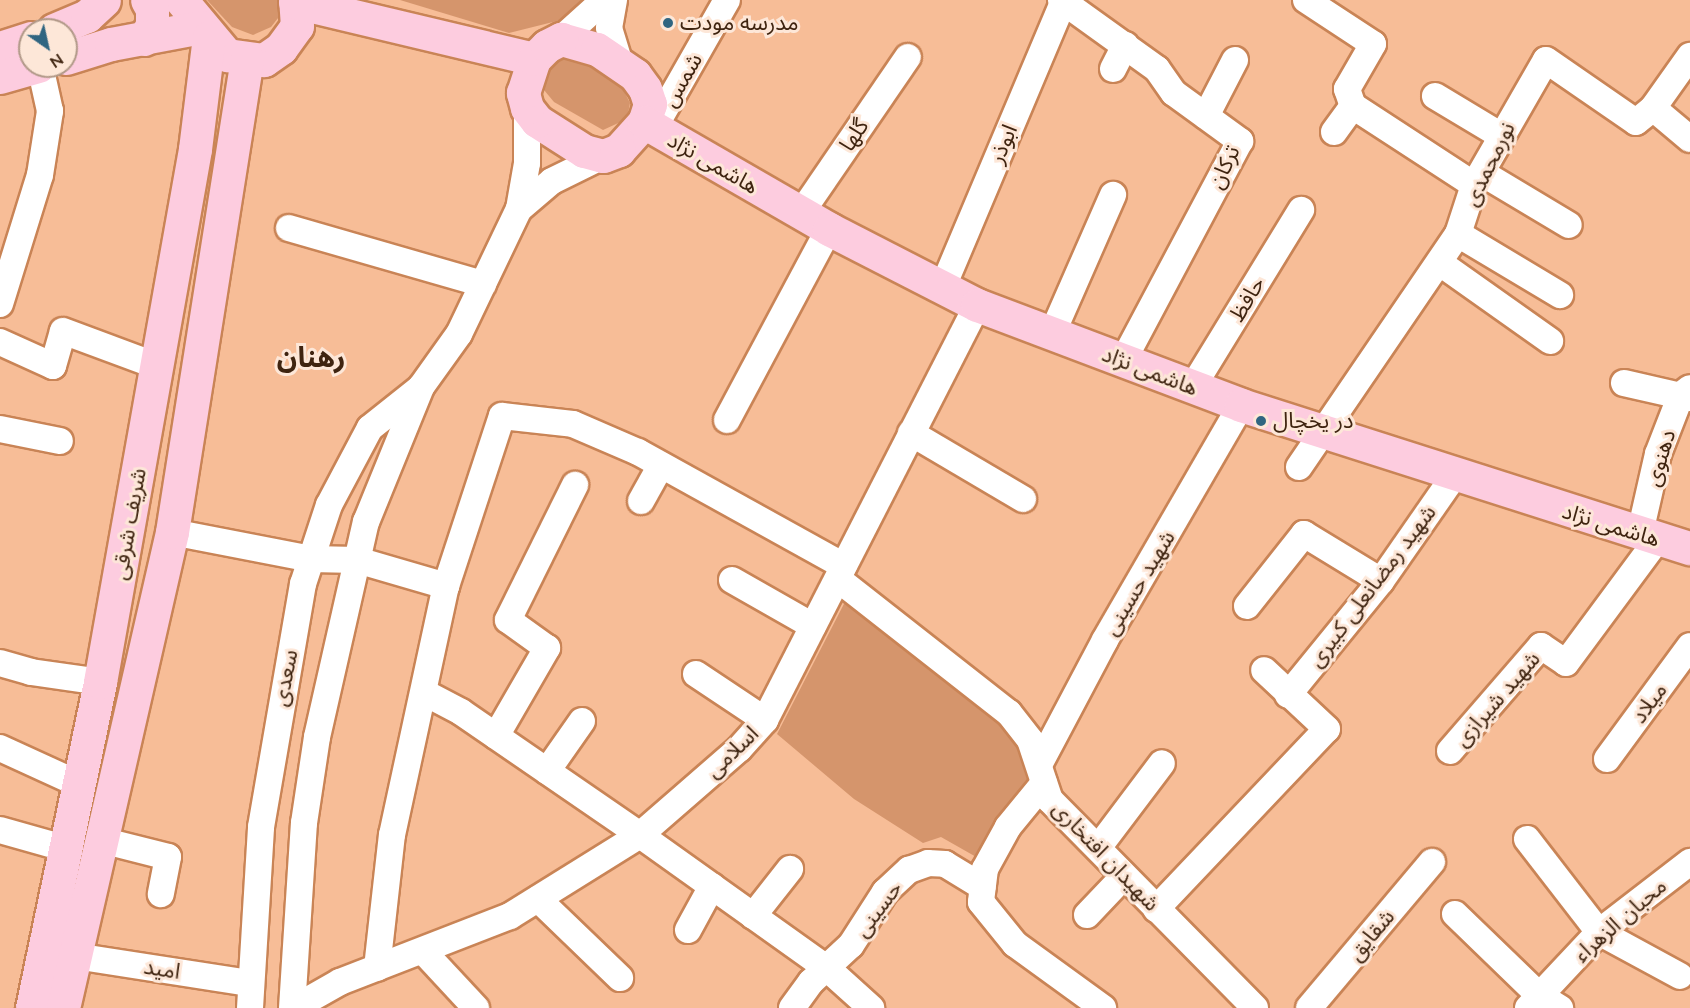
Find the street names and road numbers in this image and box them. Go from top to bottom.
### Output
street label: شمس [656,48,708,112]
street label: گلها [834,114,874,156]
street label: نورمحمدی [1457,118,1521,210]
street label: ابوذر [983,120,1023,168]
street label: هاشمی نژاد [663,126,763,200]
street label: ترکان [1203,141,1245,193]
street label: حافظ [1223,272,1271,326]
street label: هاشمی نژاد [1098,341,1202,401]
street label: دهنوی [1639,427,1681,489]
street label: شریف شرقی [106,466,152,582]
street label: هاشمی نژاد [1559,498,1663,552]
street label: شهید رمضانعلی کبیری [1302,500,1442,672]
street label: شهید حسینی [1097,526,1181,640]
street label: شهید شیرازی [1448,646,1546,752]
street label: سعدی [267,647,303,709]
street label: میلاد [1626,678,1672,728]
street label: اسلامی [700,720,764,784]
street label: شهیدان افتخاری [1047,795,1165,917]
street label: محبان الزهراء [1568,873,1672,967]
street label: حسینی [848,876,908,942]
street label: شقایق [1342,904,1400,966]
street label: امید [142,953,182,985]

